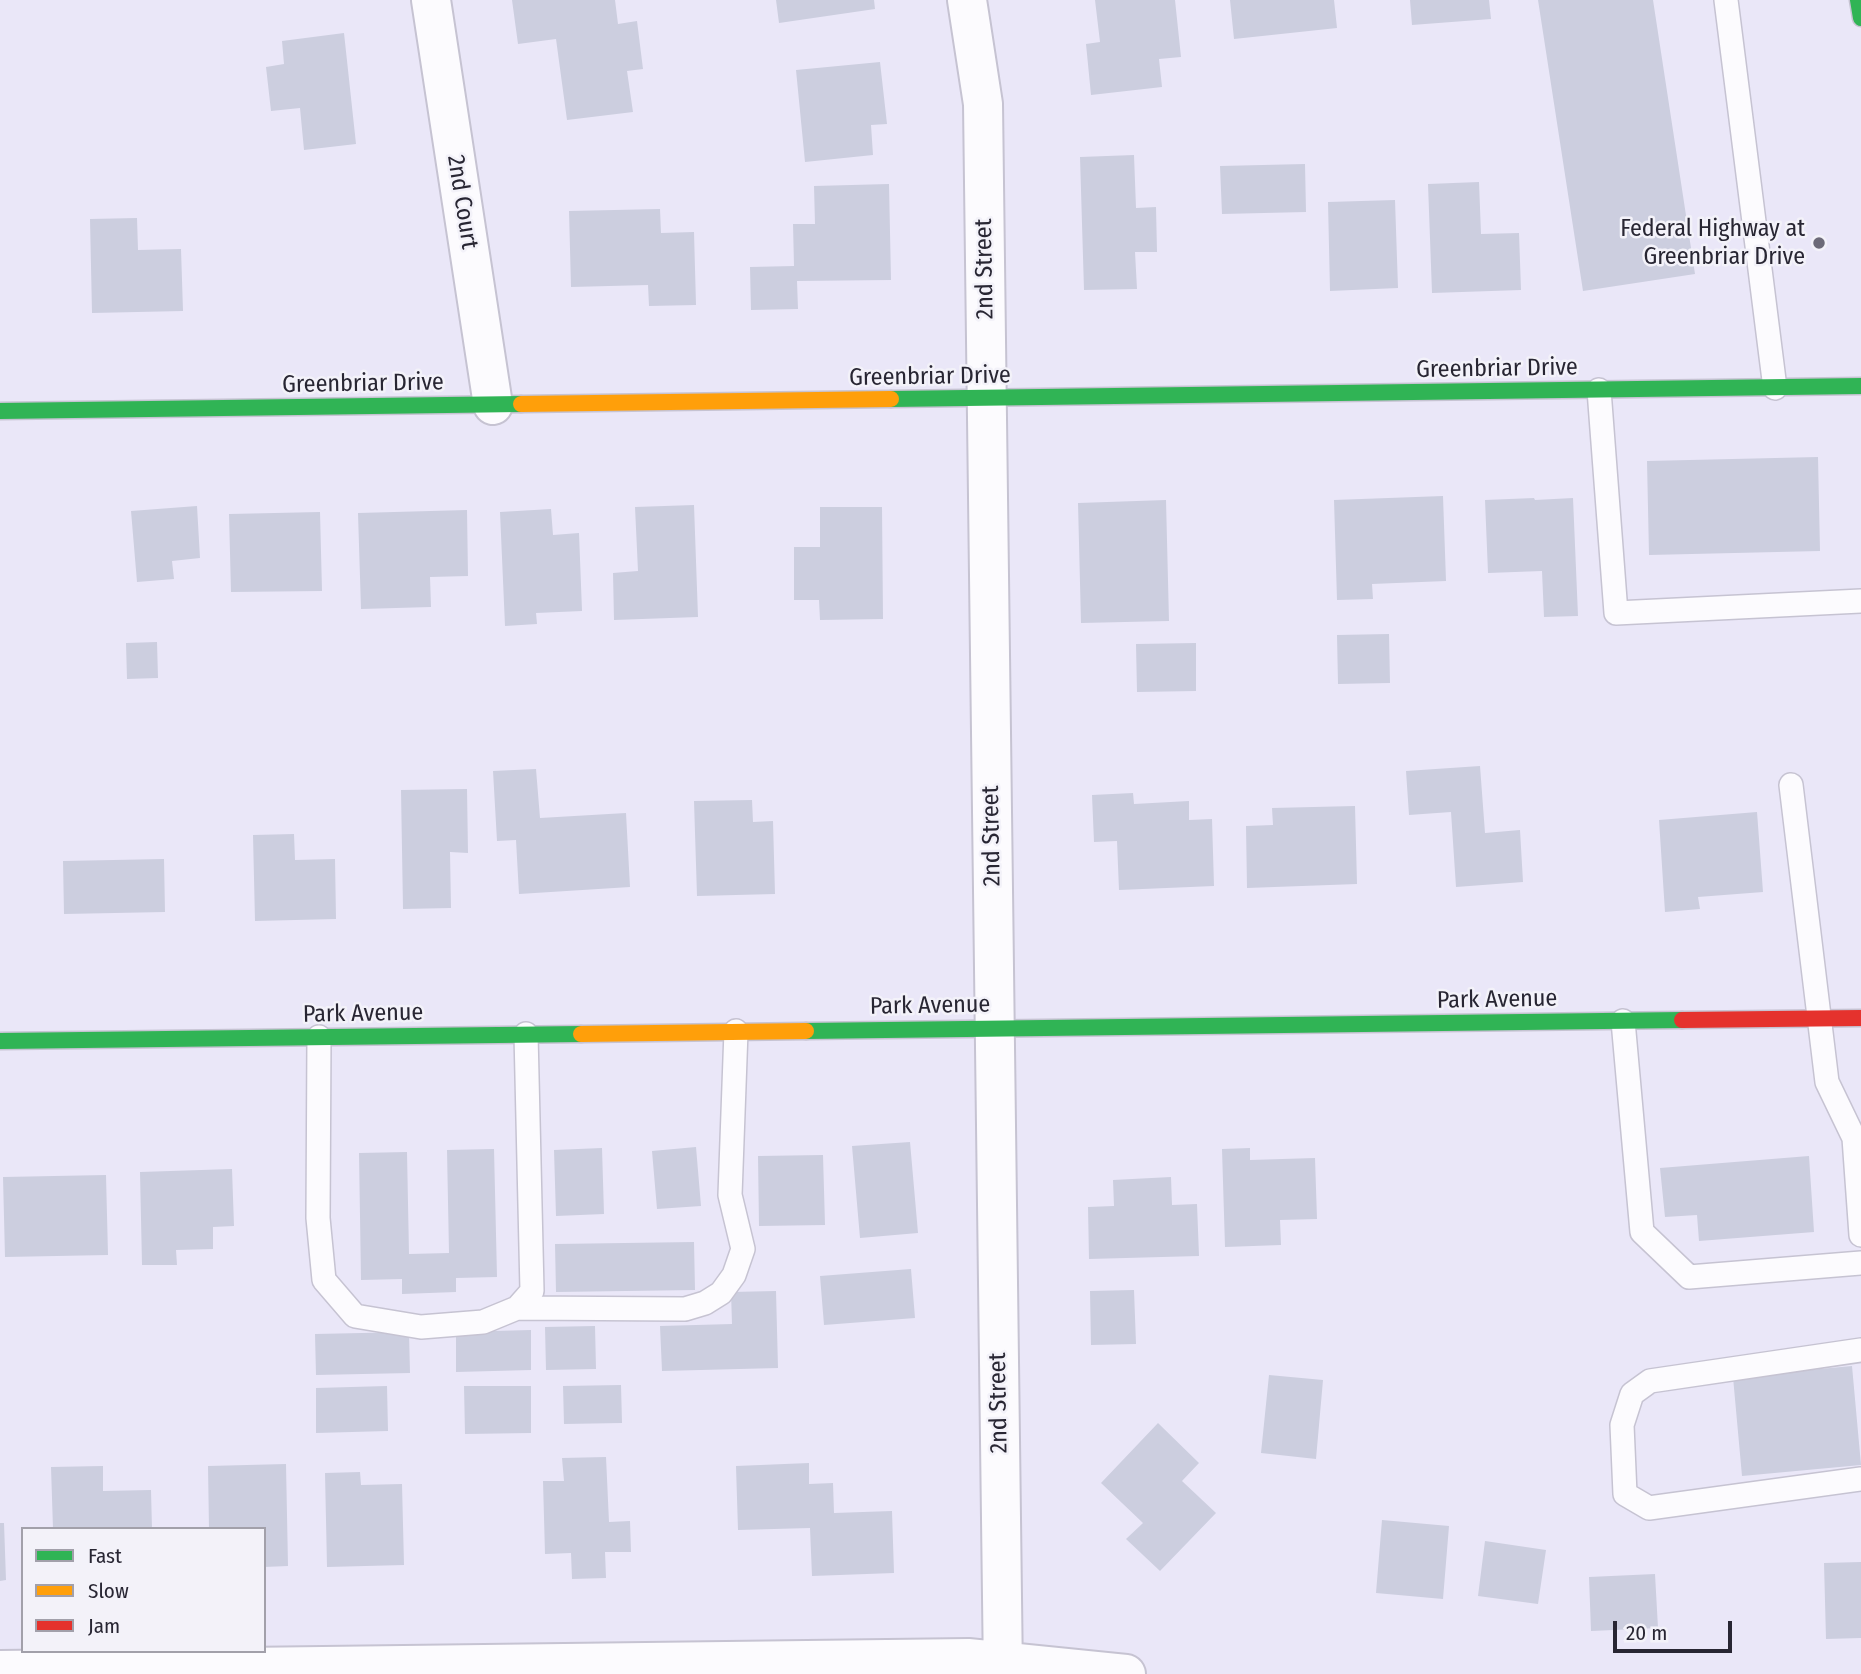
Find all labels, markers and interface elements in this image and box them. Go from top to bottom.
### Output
street label: 2nd Court [440,153,484,251]
place label: Federal Highway at Greenbriar Drive [1620,215,1805,271]
street label: 2nd Street [970,218,1000,320]
marker: Federal Highway at Greenbriar Drive [1811,235,1827,251]
street label: Greenbriar Drive [1416,353,1578,385]
street label: Greenbriar Drive [849,361,1011,393]
street label: Greenbriar Drive [282,368,444,400]
street label: 2nd Street [977,785,1007,887]
street label: Park Avenue [1437,985,1557,1015]
street label: Park Avenue [870,991,990,1021]
street label: Park Avenue [303,999,423,1029]
street label: 2nd Street [984,1352,1014,1454]
legend [21,1527,266,1653]
text: Fast [88,1543,122,1569]
text: Slow [88,1578,129,1604]
scale bar [1616,1608,1735,1652]
text: Jam [88,1613,120,1639]
text: 20 m [1626,1620,1667,1646]

